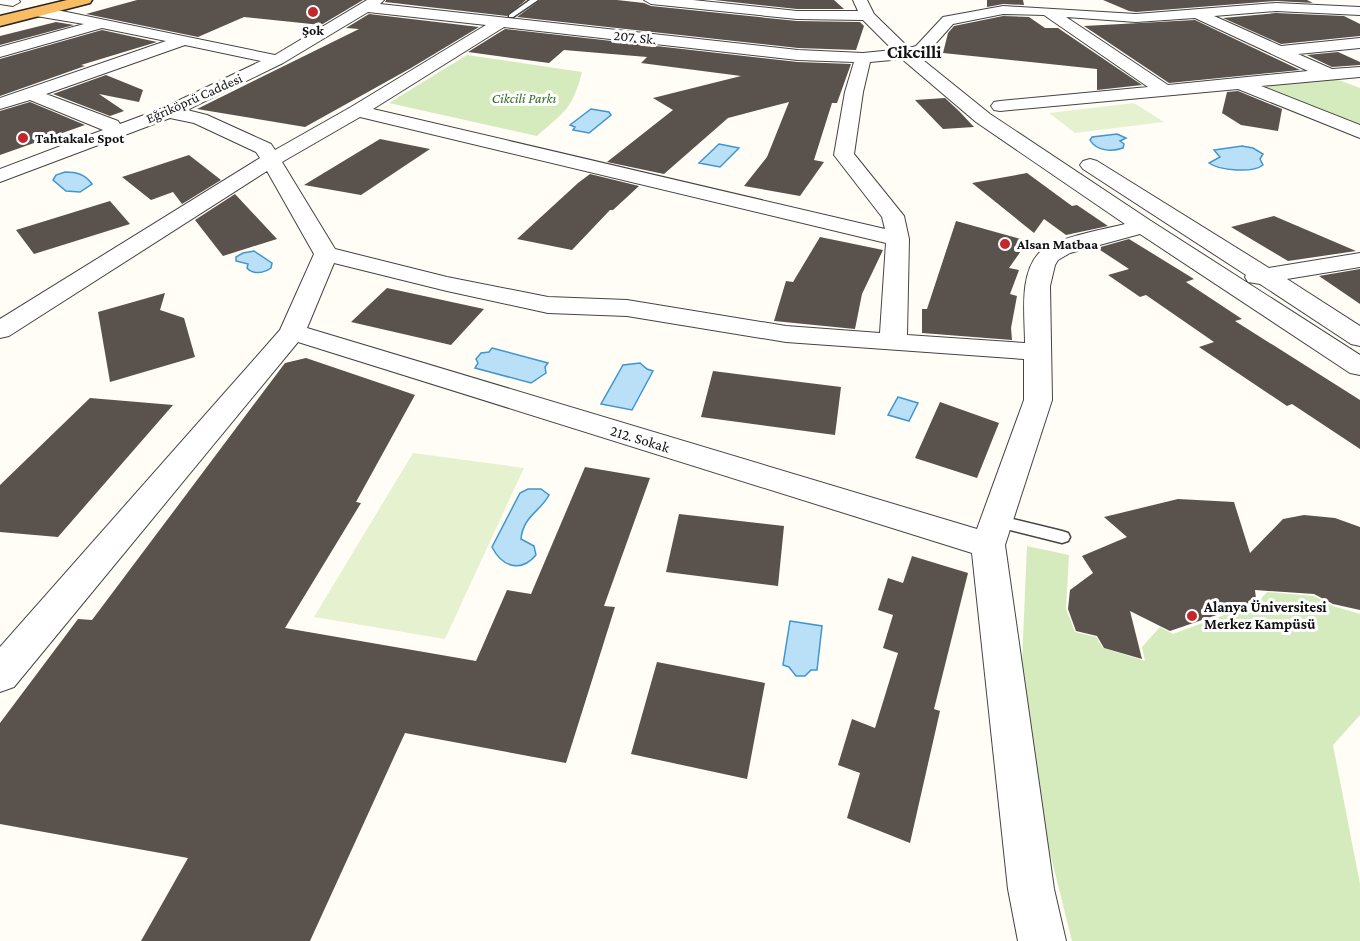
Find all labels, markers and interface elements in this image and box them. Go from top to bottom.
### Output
marker: Şok [306,5,320,19]
place label: Şok [302,22,324,38]
street label: 207. Sk. [613,27,657,47]
district label: Cikcilli [887,42,942,62]
street label: Eğriköprü Caddesi [143,70,245,126]
park label: Cikcili Parkı [492,90,557,106]
place label: Tahtakale Spot [35,130,125,146]
marker: Tahtakale Spot [16,131,30,145]
place label: Alsan Matbaa [1016,236,1098,252]
marker: Alsan Matbaa [998,237,1012,251]
street label: 212. Sokak [608,422,672,456]
place label: Alanya Üniversitesi Merkez Kampüsü [1203,599,1327,632]
marker: Alanya Üniversitesi Merkez Kampüsü [1185,609,1199,623]

